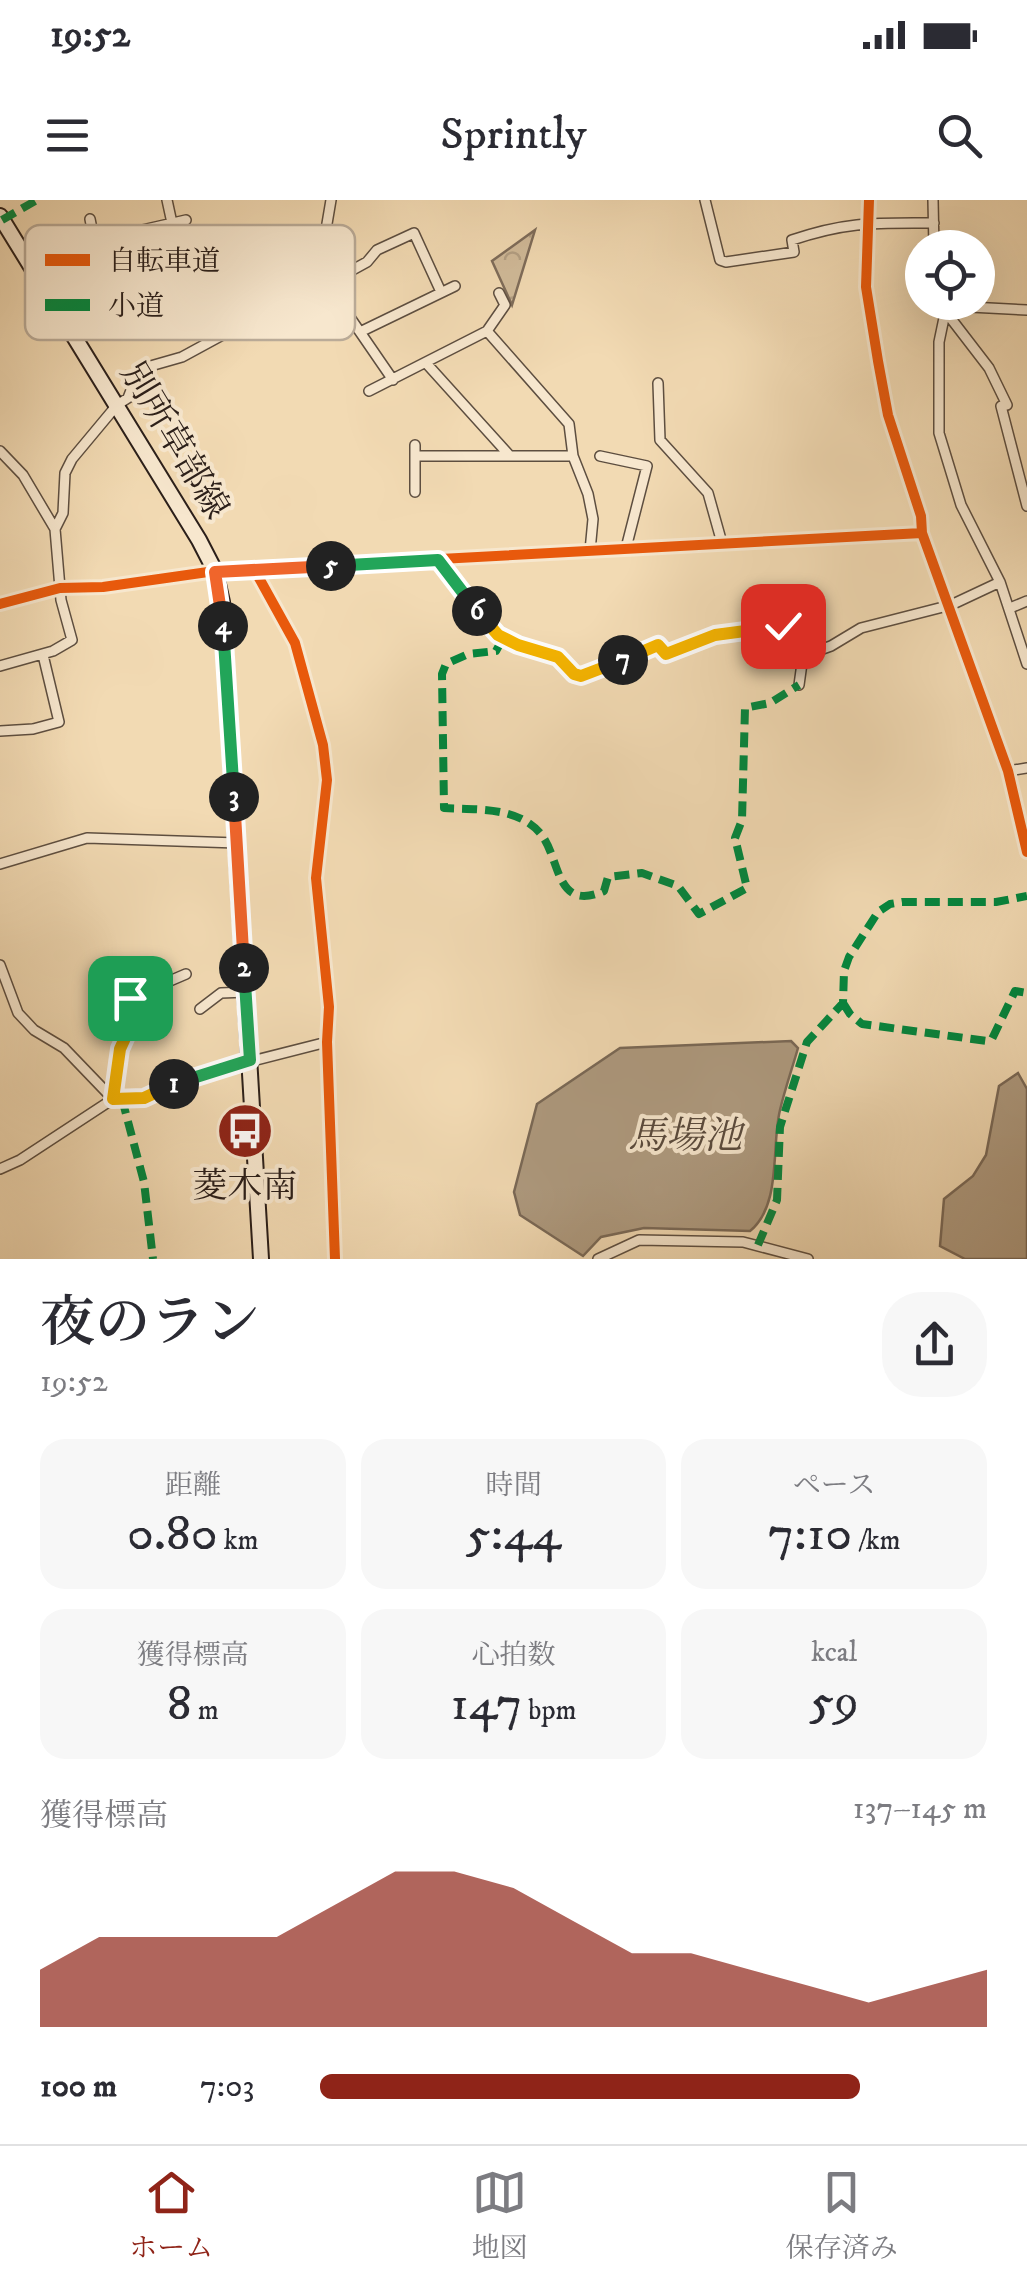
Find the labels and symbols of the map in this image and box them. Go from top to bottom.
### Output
legend [25,225,355,340]
text: 自転車道 [108,244,220,279]
text: 小道 [108,289,164,324]
street label: 別所草部線 [110,355,238,527]
pin: 5 [306,541,356,591]
pin [741,584,826,669]
pin: 6 [452,586,502,636]
pin: 4 [198,601,248,651]
pin: 7 [598,635,648,685]
pin: 3 [209,772,259,822]
pin: 2 [219,943,269,993]
pin [88,956,173,1041]
pin: 1 [149,1059,199,1109]
bus stop icon: 菱木南 [215,1101,275,1161]
water label: 馬場池 [628,1113,746,1161]
place label: 菱木南 [192,1165,298,1209]

